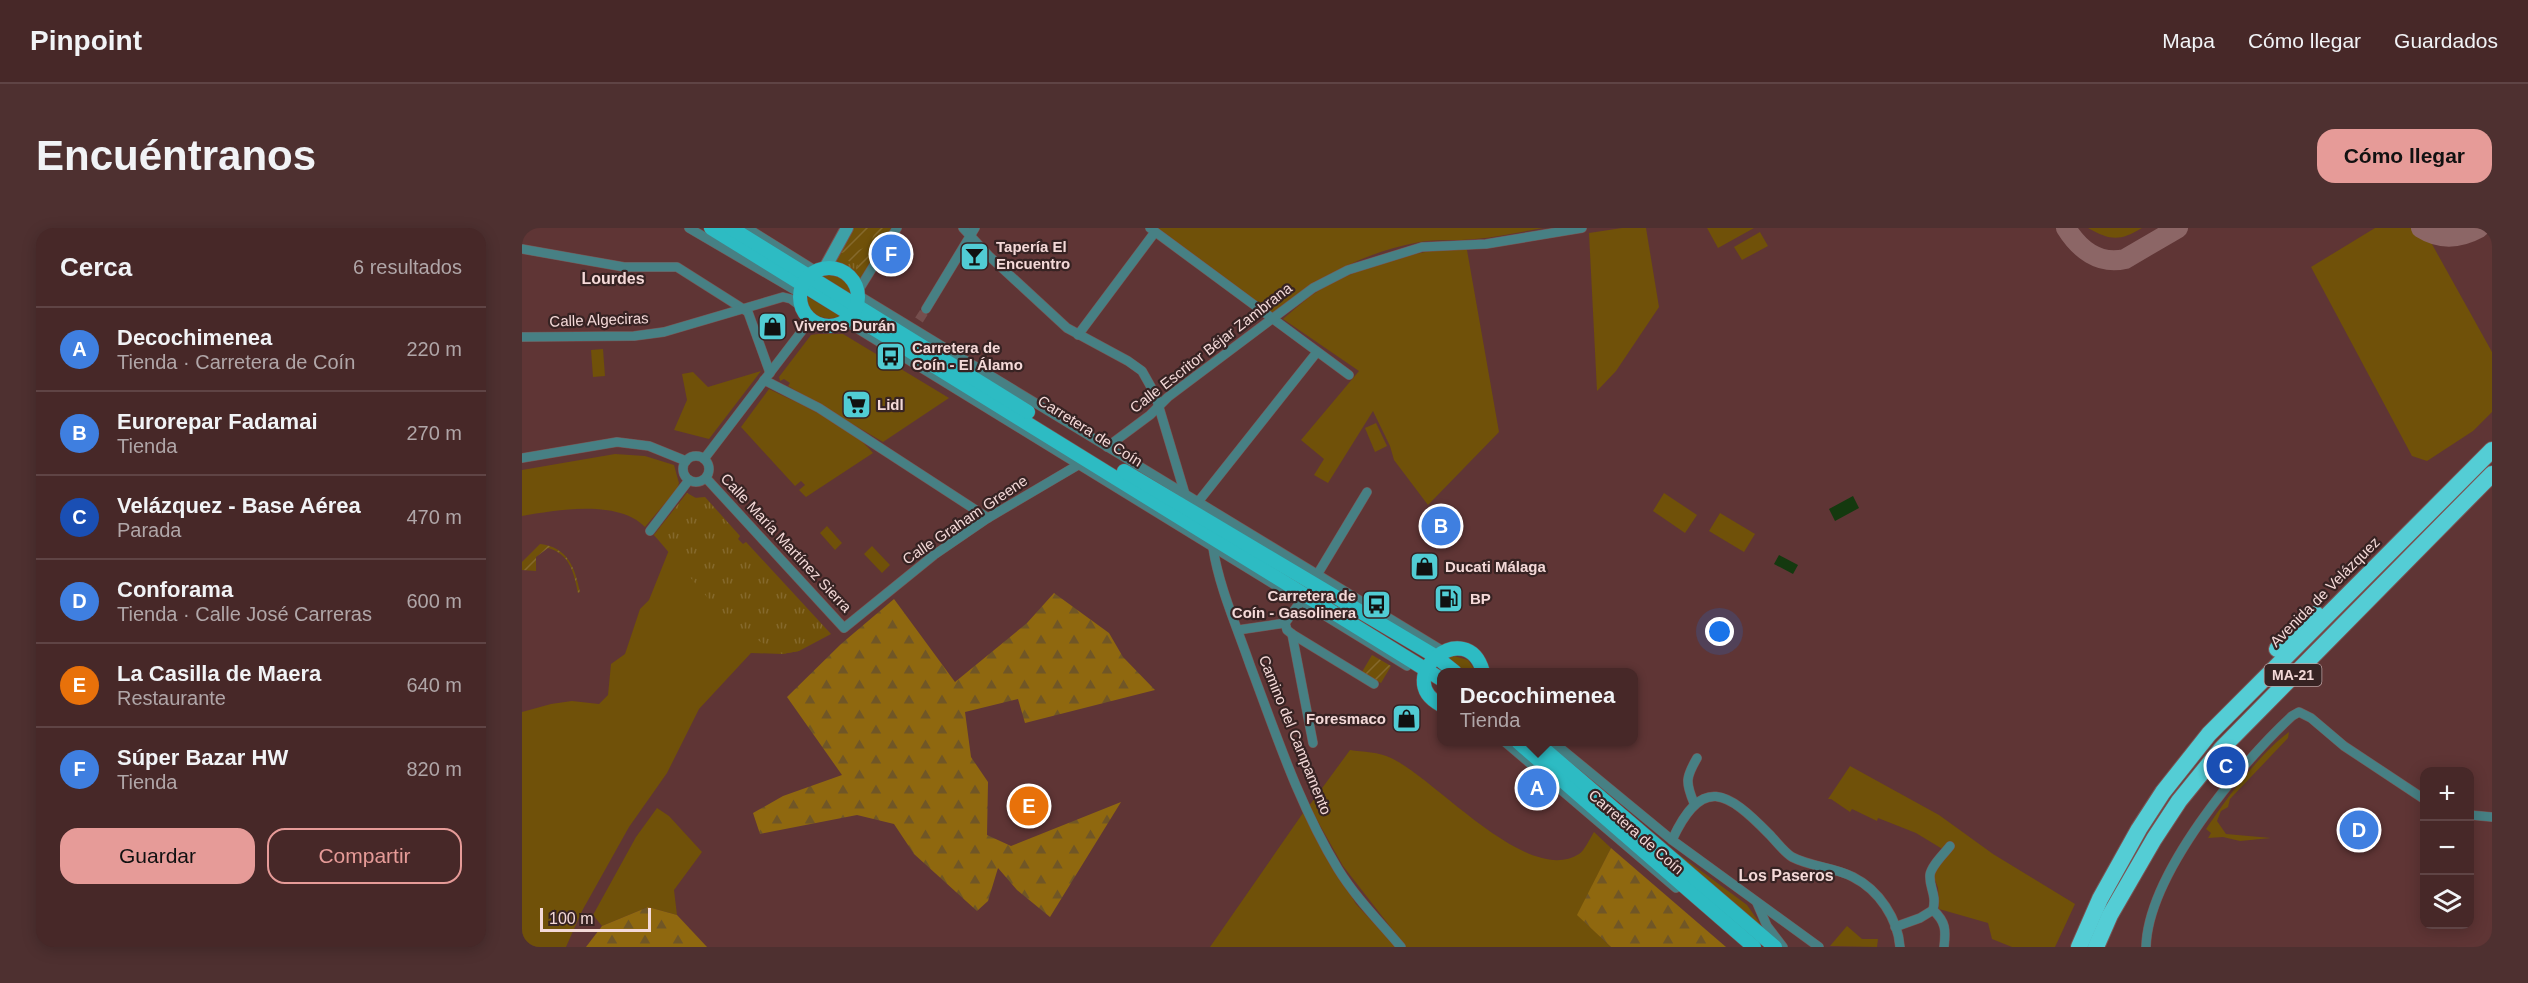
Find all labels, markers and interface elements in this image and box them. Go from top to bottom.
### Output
text: Pinpoint [30,25,142,56]
text: Mapa [2162,29,2215,52]
text: Cómo llegar [2248,29,2361,52]
text: Guardados [2394,29,2498,52]
button: Cómo llegar [2317,129,2492,183]
text: Encuéntranos [36,132,316,179]
pin: F [872,231,910,276]
place label: Tapería El Encuentro [996,238,1070,272]
bar icon: Tapería El Encuentro [959,240,991,272]
text: Cerca [60,252,132,282]
text: 6 resultados [353,256,462,278]
district label: Lourdes [581,270,645,287]
street label: Calle Escritor Béjar Zambrana [1126,279,1296,416]
street label: Calle Algeciras [549,309,649,330]
shop icon: Viveros Durán [757,310,789,342]
place label: Viveros Durán [794,317,895,334]
text: Decochimenea [117,325,272,350]
text: A [72,338,87,360]
text: 220 m [406,338,462,360]
place label: Carretera de Coín - El Álamo [912,339,1023,373]
bus stop icon: Carretera de Coín - El Álamo [875,341,907,373]
text: Tienda · Carretera de Coín [117,351,355,373]
supermarket icon: Lidl [840,389,872,421]
street label: Carretera de Coín [1035,392,1146,470]
place label: Lidl [877,396,904,413]
text: Eurorepar Fadamai [117,409,318,434]
text: B [72,422,87,444]
text: 270 m [406,422,462,444]
text: Tienda [117,435,177,457]
street label: Calle María Martínez Sierra [718,470,856,616]
street label: Calle Graham Greene [899,472,1030,568]
text: Velázquez - Base Aérea [117,493,361,518]
pin: B [1422,504,1460,548]
text: C [72,506,87,528]
text: 470 m [406,506,462,528]
text: Parada [117,519,182,541]
street label: Avenida de Velázquez [2266,533,2383,650]
shop icon: Ducati Málaga [1408,551,1440,583]
place label: Ducati Málaga [1445,558,1547,575]
text: Conforama [117,577,233,602]
fuel station icon: BP [1433,583,1465,615]
place label: Carretera de Coín - Gasolinera [1232,587,1357,621]
bus stop icon: Carretera de Coín - Gasolinera [1361,589,1393,621]
text: D [72,590,87,612]
text: 600 m [406,590,462,612]
place label: BP [1470,590,1491,607]
text: Tienda · Calle José Carreras [117,603,372,625]
your location [1705,617,1734,646]
street label: Camino del Campamento [1256,653,1335,817]
text: La Casilla de Maera [117,661,321,686]
road number: MA-21 [2264,664,2322,686]
popup [1437,668,1638,746]
text: E [73,674,86,696]
text: 640 m [406,674,462,696]
text: Decochimenea [1460,683,1615,708]
text: Restaurante [117,687,226,709]
shop icon: Foresmaco [1391,703,1423,735]
text: Tienda [1460,709,1520,731]
place label: Foresmaco [1306,710,1386,727]
pin: C [2206,744,2246,788]
text: Súper Bazar HW [117,745,288,770]
text: F [73,758,86,780]
text: 820 m [406,758,462,780]
pin: A [1518,766,1556,810]
map controls [2420,767,2474,929]
button: + [2420,767,2474,821]
text: Tienda [117,771,177,793]
pin: E [1010,784,1048,828]
street label: Carretera de Coín [1585,786,1687,877]
pin: D [2340,808,2378,852]
button: − [2420,821,2474,875]
button: Guardar [60,828,255,884]
button: Compartir [267,828,462,884]
district label: Los Paseros [1738,867,1834,884]
button: layers [2420,875,2474,929]
scale bar [540,905,651,932]
text: 100 m [549,910,593,927]

